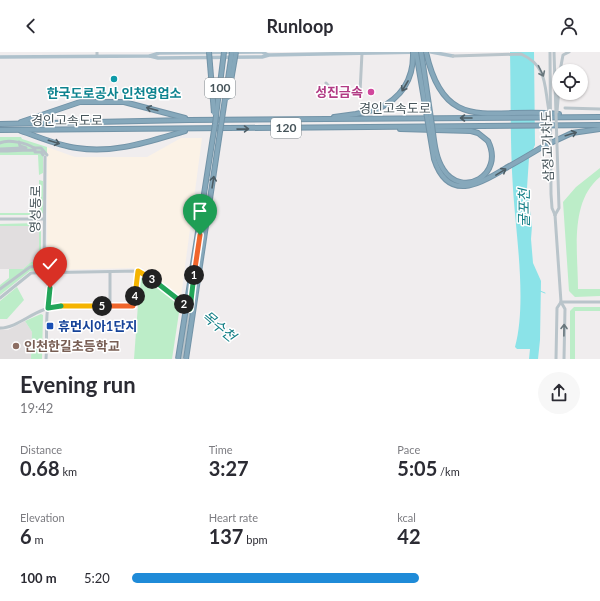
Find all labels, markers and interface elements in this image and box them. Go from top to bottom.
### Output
icon: back [20,15,42,37]
text: Runloop [267,15,333,37]
icon: person [558,15,580,37]
one-way arrow [538,64,545,76]
map controls [552,64,588,100]
button: locate [552,64,588,100]
marker: 한국도로공사 인천영업소 [109,74,119,84]
road number: 100 [205,78,235,98]
one-way arrow [400,80,408,92]
place label: 성진금속 [315,84,363,100]
place label: 한국도로공사 인천영업소 [47,85,181,101]
marker: 성진금속 [366,87,376,97]
street label: 경인고속도로 [359,100,431,116]
one-way arrow [145,105,158,112]
street label: 삼정고가차도 [538,110,556,182]
street label: 경인고속도로 [31,112,103,128]
one-way arrow [460,114,473,122]
road number: 120 [271,118,301,138]
one-way arrow [236,125,249,132]
one-way arrow [564,130,577,137]
one-way arrow [48,138,60,146]
one-way arrow [495,167,507,175]
one-way arrow [209,176,217,189]
street label: 영성동로 [27,185,43,233]
water label: 굴포천 [515,188,532,227]
pin [183,194,217,235]
icon: arrive [189,200,211,222]
pin [33,247,67,288]
icon: check [39,253,61,275]
pin: 1 [184,265,204,285]
text: 1 [191,268,197,281]
pin: 3 [142,269,162,289]
text: 3 [149,272,155,285]
pin: 4 [125,286,145,306]
text: 4 [132,289,138,302]
pin: 2 [174,294,194,314]
pin: 5 [92,296,112,316]
text: 2 [181,297,187,310]
text: 5 [99,299,105,312]
water label: 목수천 [199,307,240,345]
place label: 휴먼시아1단지 [58,318,137,334]
marker: 휴먼시아1단지 [45,321,55,331]
one-way arrow [561,324,568,337]
place label: 인천한길초등학교 [24,338,120,354]
marker: 인천한길초등학교 [11,341,21,351]
text: Evening run [20,371,136,398]
button: share [538,372,580,414]
text: 19:42 [20,400,53,416]
text: Distance [20,443,62,456]
text: Time [209,443,233,456]
text: Pace [397,443,420,456]
text: 0.68 [20,456,60,480]
text: 3:27 [209,456,249,480]
text: 5:05 [397,456,437,480]
text: km [60,465,77,478]
text: /km [437,465,460,478]
text: Elevation [20,511,65,524]
text: Heart rate [209,511,258,524]
text: kcal [397,511,416,524]
text: 6 [20,524,32,548]
text: 137 [209,524,243,548]
text: 42 [397,524,421,548]
text: m [32,533,43,546]
text: bpm [243,533,268,546]
text: 100 m [20,570,57,586]
text: 5:20 [84,570,110,586]

